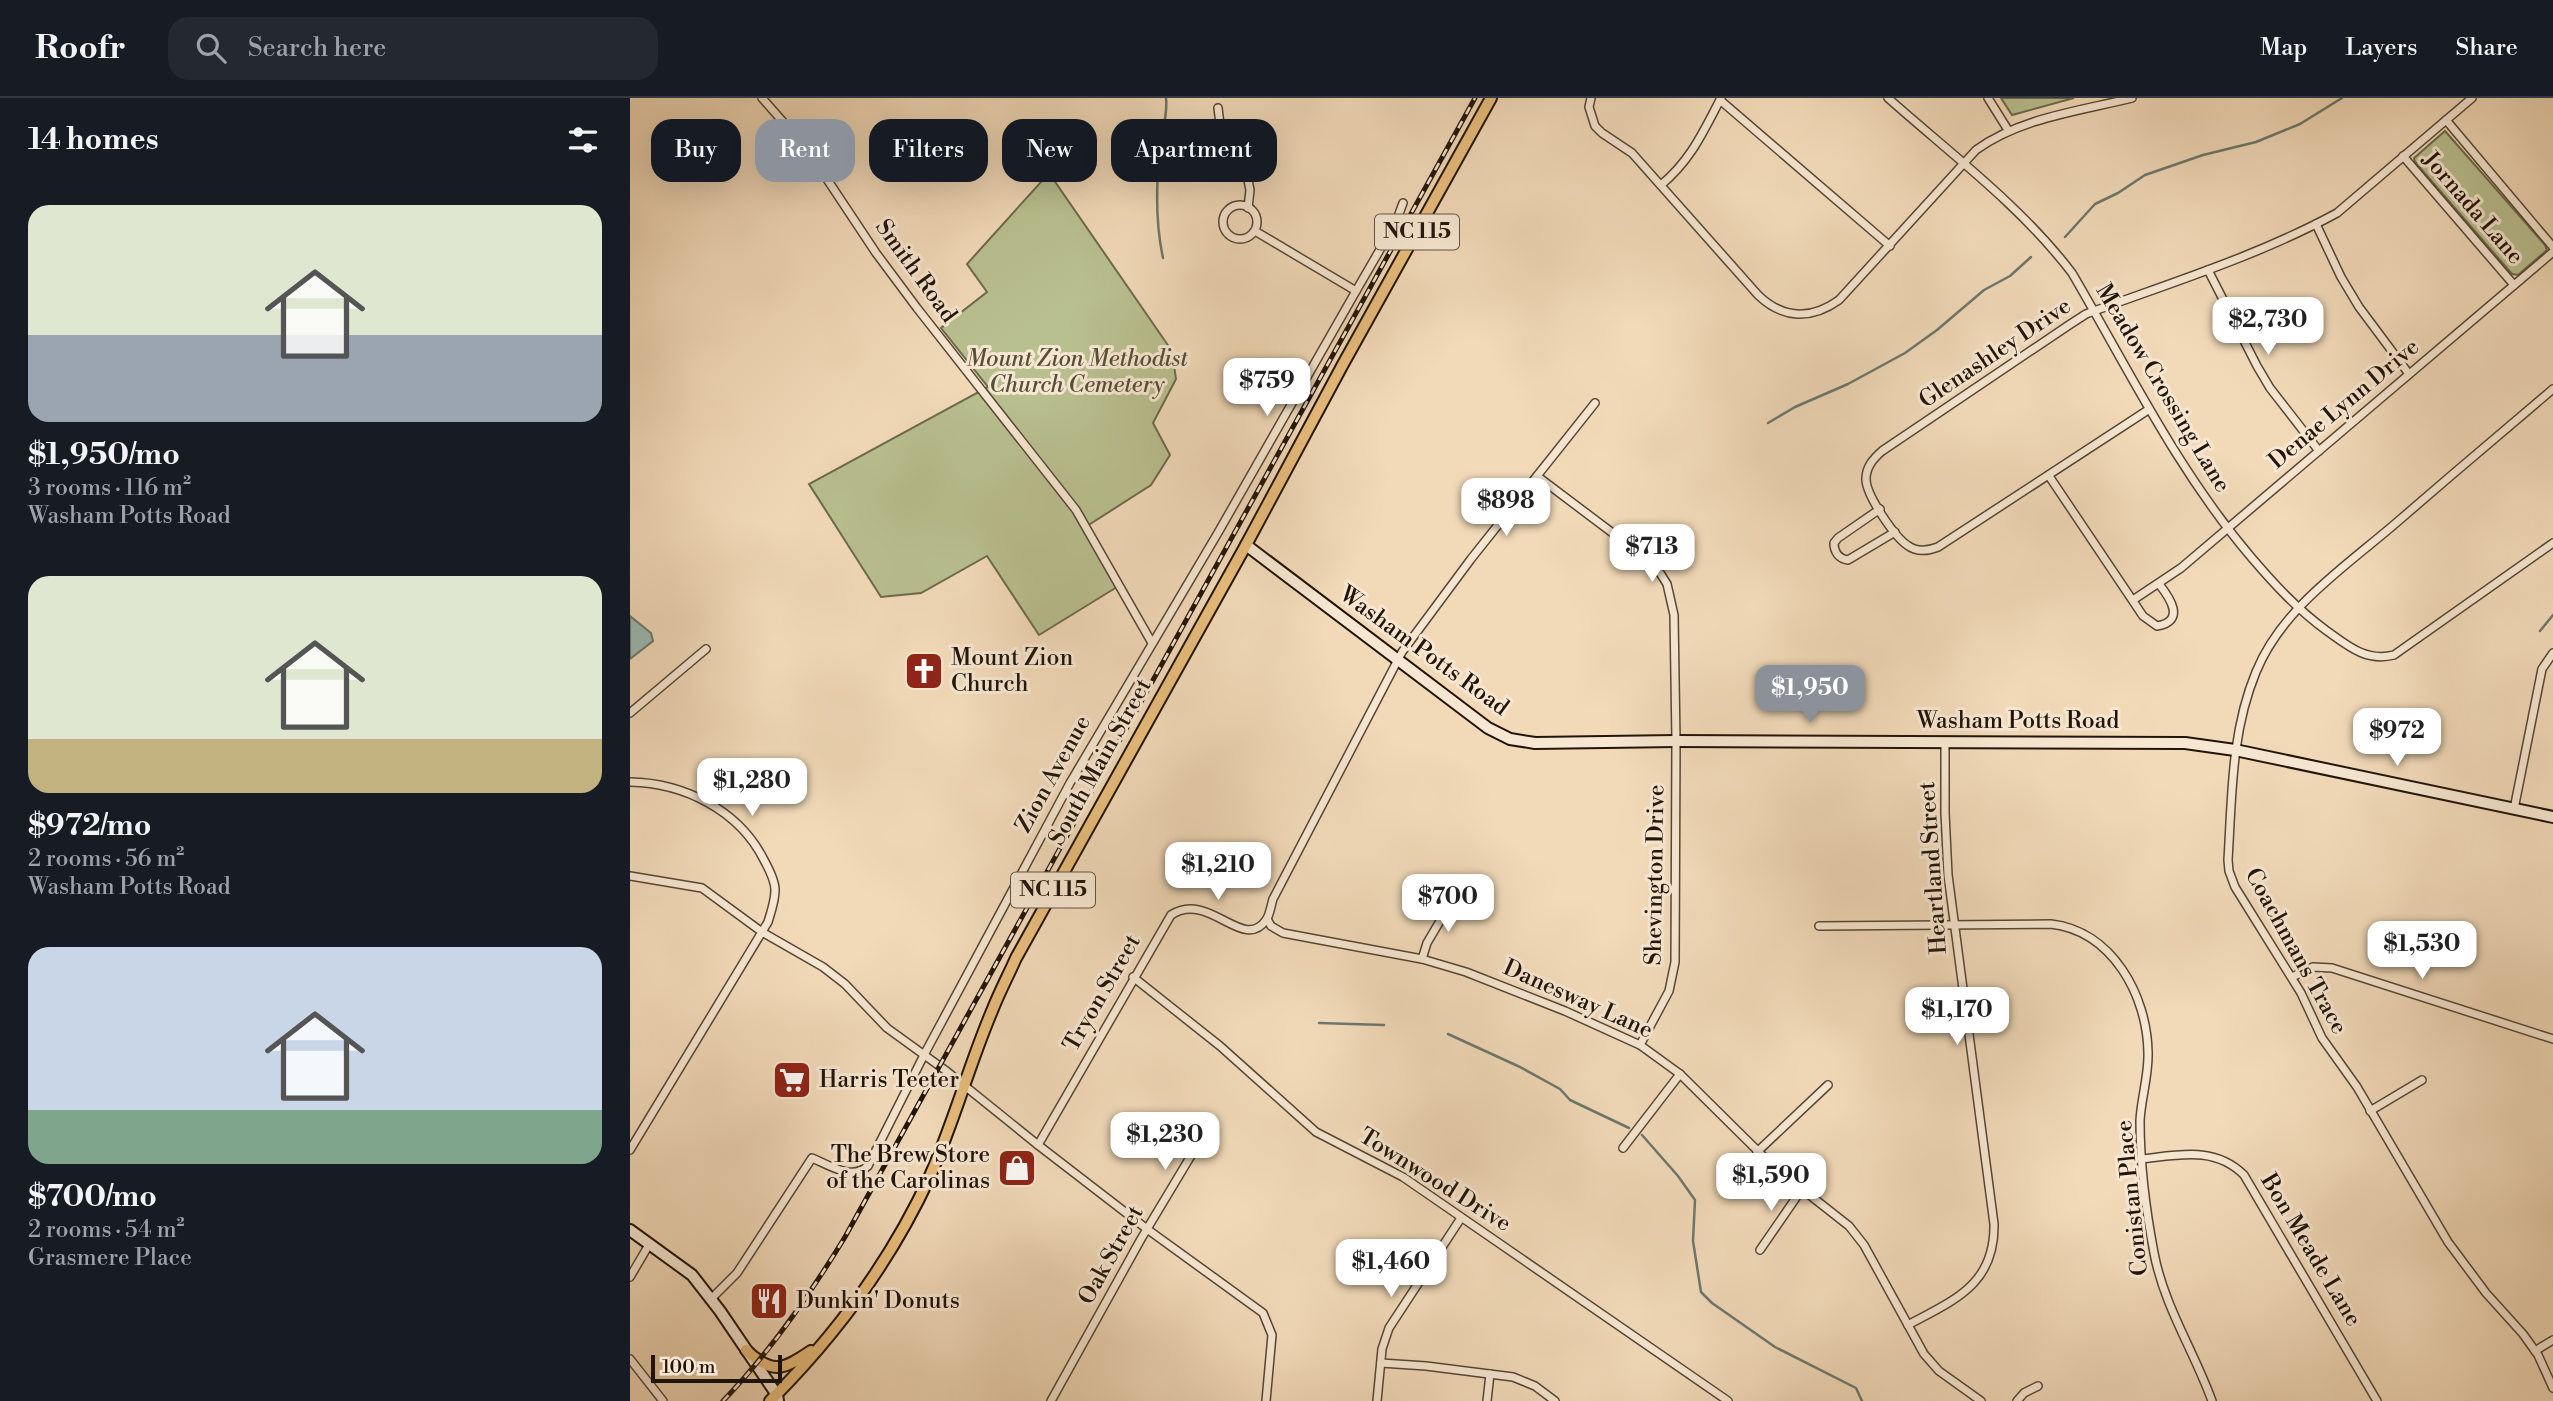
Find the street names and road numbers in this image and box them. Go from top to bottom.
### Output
street label: Jornada Lane [2416,145,2530,270]
street label: Smith Road [869,214,963,328]
road number: NC 115 [1375,214,1459,250]
street label: Meadow Crossing Lane [2090,279,2236,497]
street label: Glenashley Drive [1914,292,2076,414]
street label: Denae Lynn Drive [2263,333,2425,475]
street label: Washam Potts Road [1333,580,1514,722]
street label: South Main Street [1043,674,1157,850]
street label: Washam Potts Road [1916,707,2119,735]
street label: Zion Avenue [1009,710,1097,838]
street label: Heartland Street [1913,781,1953,955]
street label: Shevington Drive [1639,784,1671,966]
street label: Coachmans Trace [2239,863,2353,1039]
road number: NC 115 [1011,872,1095,908]
street label: Tryon Street [1057,929,1147,1057]
street label: Danesway Lane [1499,953,1657,1045]
street label: Conistan Place [2110,1119,2154,1277]
street label: Townwood Drive [1354,1122,1516,1238]
street label: Bon Meade Lane [2254,1168,2367,1331]
street label: Oak Street [1072,1201,1150,1309]

